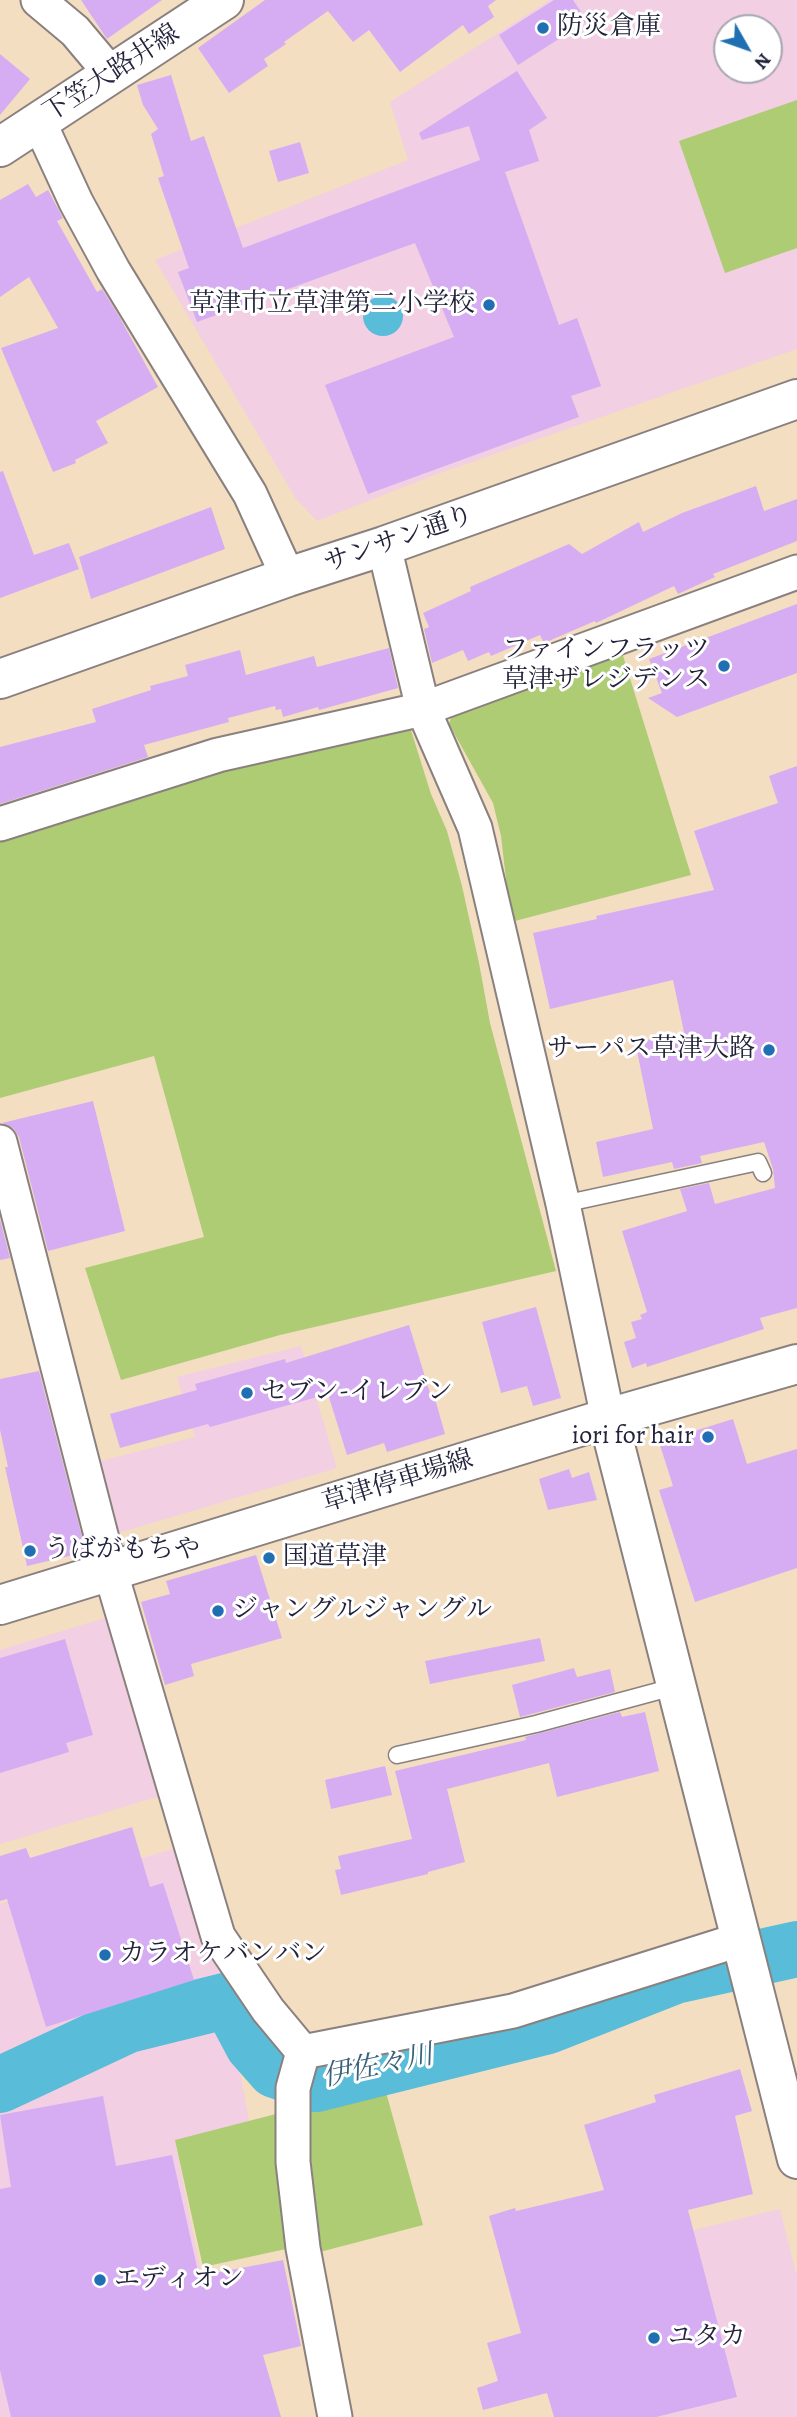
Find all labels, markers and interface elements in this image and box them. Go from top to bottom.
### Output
place label: 防災倉庫 [557,12,661,44]
north arrow [713,14,783,84]
street label: 下笠大路井線 [38,18,186,130]
marker: 防災倉庫 [535,20,551,36]
text: N [748,48,777,75]
place label: 草津市立草津第二小学校 [189,289,475,321]
marker: 草津市立草津第二小学校 [481,297,497,313]
street label: サンサン通り [320,500,478,580]
place label: ファインフラッツ 草津ザレジデンス [502,635,710,696]
marker: ファインフラッツ 草津ザレジデンス [716,658,732,674]
place label: サーパス草津大路 [547,1034,755,1066]
marker: サーパス草津大路 [761,1042,777,1058]
place label: セブン-イレブン [261,1377,453,1409]
marker: セブン-イレブン [239,1385,255,1401]
place label: iori for hair [572,1421,694,1453]
marker: iori for hair [700,1429,716,1445]
street label: 草津停車場線 [319,1444,477,1520]
place label: うばがもちや [44,1535,200,1567]
place label: 国道草津 [283,1542,387,1574]
marker: うばがもちや [22,1543,38,1559]
marker: 国道草津 [261,1550,277,1566]
place label: ジャングルジャングル [232,1595,492,1627]
marker: ジャングルジャングル [210,1603,226,1619]
place label: カラオケバンバン [119,1939,327,1971]
marker: カラオケバンバン [97,1947,113,1963]
water label: 伊佐々川 [320,2039,436,2095]
place label: エディオン [114,2264,244,2296]
marker: エディオン [92,2272,108,2288]
place label: ユタカ [668,2322,746,2354]
marker: ユタカ [646,2330,662,2346]

